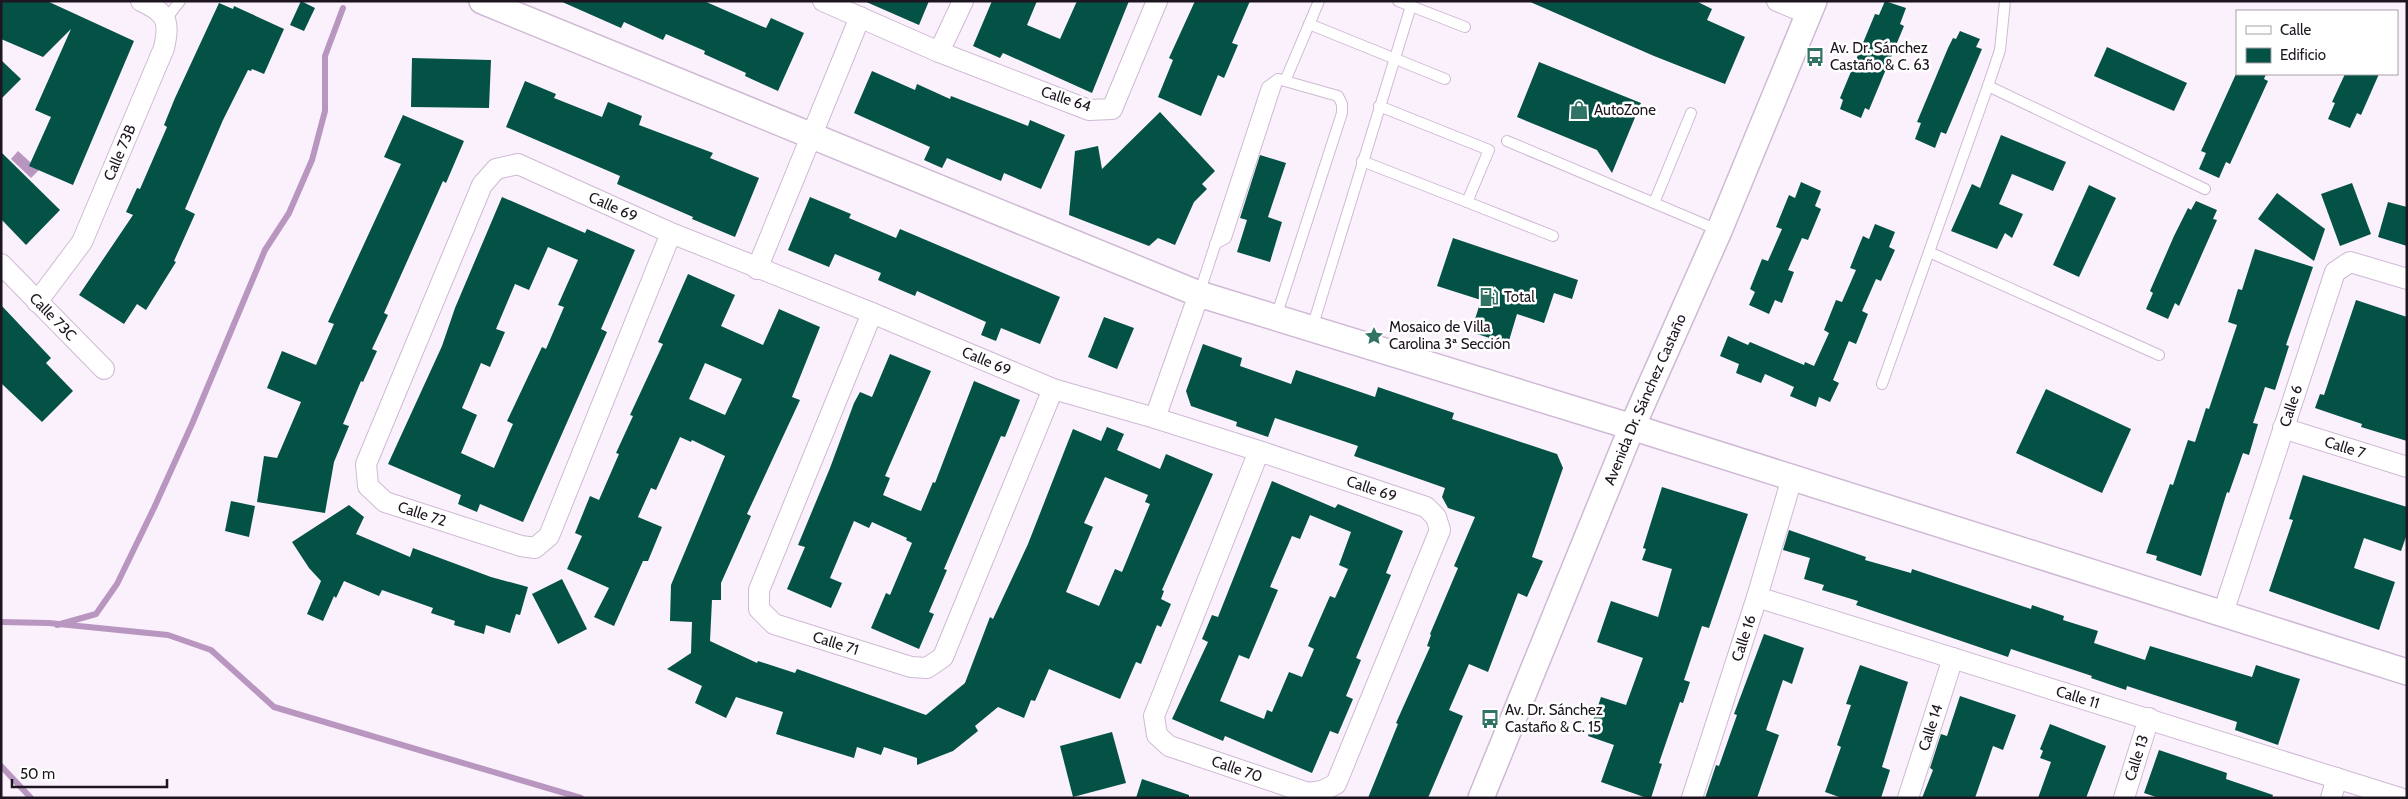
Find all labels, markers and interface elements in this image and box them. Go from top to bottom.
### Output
legend [2236,10,2398,75]
text: Calle [2280,21,2311,39]
place label: Av. Dr. Sánchez Castaño & C. 63 [1830,39,1930,74]
bus stop icon: Av. Dr. Sánchez Castaño & C. 63 [1804,46,1826,68]
text: Edificio [2280,46,2326,64]
street label: Calle 64 [1039,82,1094,116]
shop icon: AutoZone [1568,99,1590,121]
place label: AutoZone [1594,101,1656,119]
street label: Calle 73B [100,122,140,183]
street label: Calle 69 [586,188,640,226]
fuel station icon: Total [1478,286,1500,308]
place label: Total [1504,288,1535,306]
street label: Calle 73C [26,289,80,344]
street label: Avenida Dr. Sánchez Castaño [1600,311,1690,488]
place label: Mosaico de Villa Carolina 3ª Sección [1389,318,1510,353]
place icon: Mosaico de Villa Carolina 3ª Sección [1363,325,1385,347]
street label: Calle 69 [959,343,1014,379]
street label: Calle 6 [2276,383,2306,429]
street label: Calle 7 [2322,433,2368,463]
street label: Calle 69 [1344,472,1399,506]
street label: Calle 72 [395,498,449,530]
street label: Calle 16 [1728,613,1760,664]
street label: Calle 71 [811,628,861,659]
street label: Calle 11 [2054,682,2102,712]
place label: Av. Dr. Sánchez Castaño & C. 15 [1505,701,1603,736]
street label: Calle 14 [1915,702,1947,753]
bus stop icon: Av. Dr. Sánchez Castaño & C. 15 [1479,708,1501,730]
street label: Calle 13 [2121,733,2152,783]
street label: Calle 70 [1209,752,1265,786]
scale bar [12,756,168,788]
text: 50 m [20,765,55,783]

